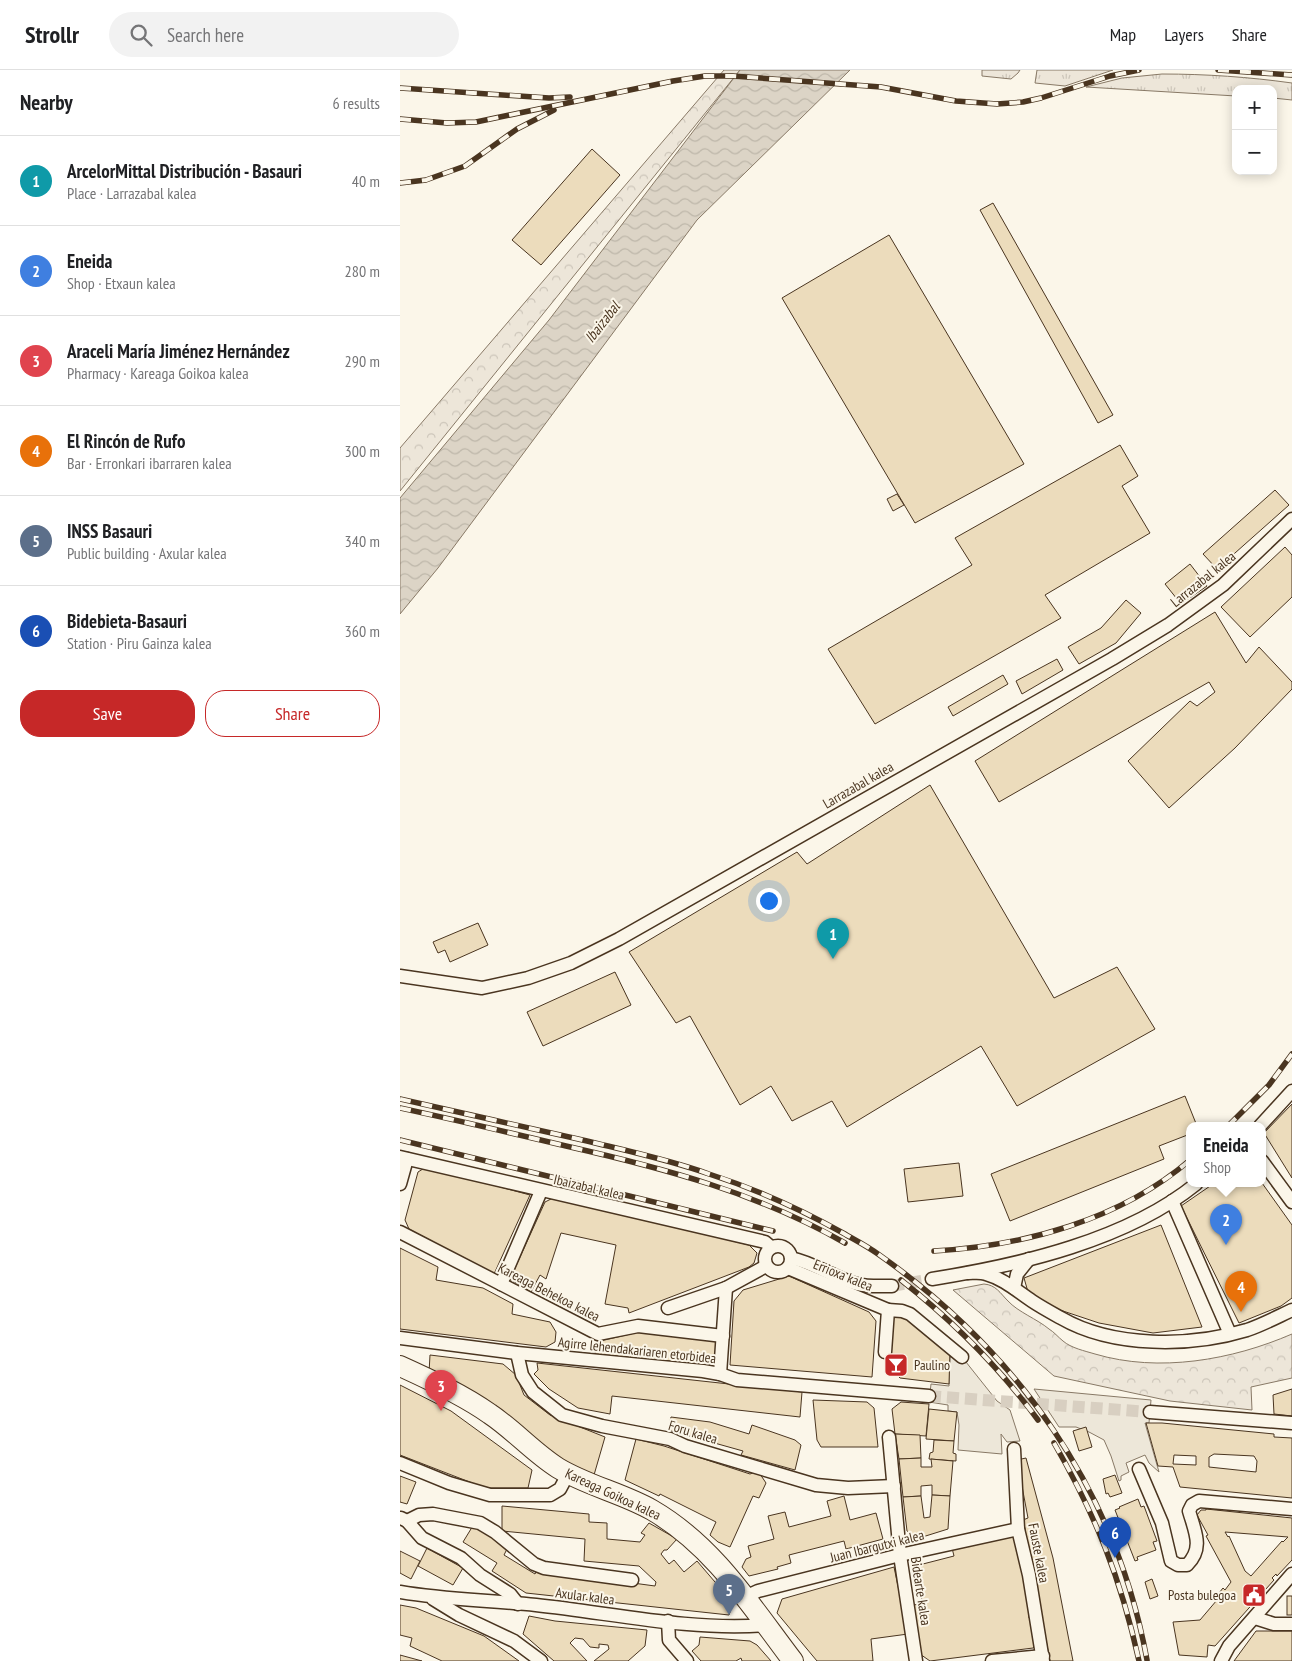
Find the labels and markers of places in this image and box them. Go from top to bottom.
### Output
pin: 1 [817,918,849,959]
pin: 2 [1210,1204,1242,1245]
pin: 4 [1225,1271,1257,1312]
bar icon: Paulino [883,1352,909,1378]
place label: Paulino [914,1356,950,1374]
pin: 3 [425,1370,457,1411]
pin: 6 [1099,1517,1131,1558]
pin: 5 [713,1574,745,1615]
public building icon: Posta bulegoa [1241,1582,1267,1608]
place label: Posta bulegoa [1168,1586,1236,1604]

